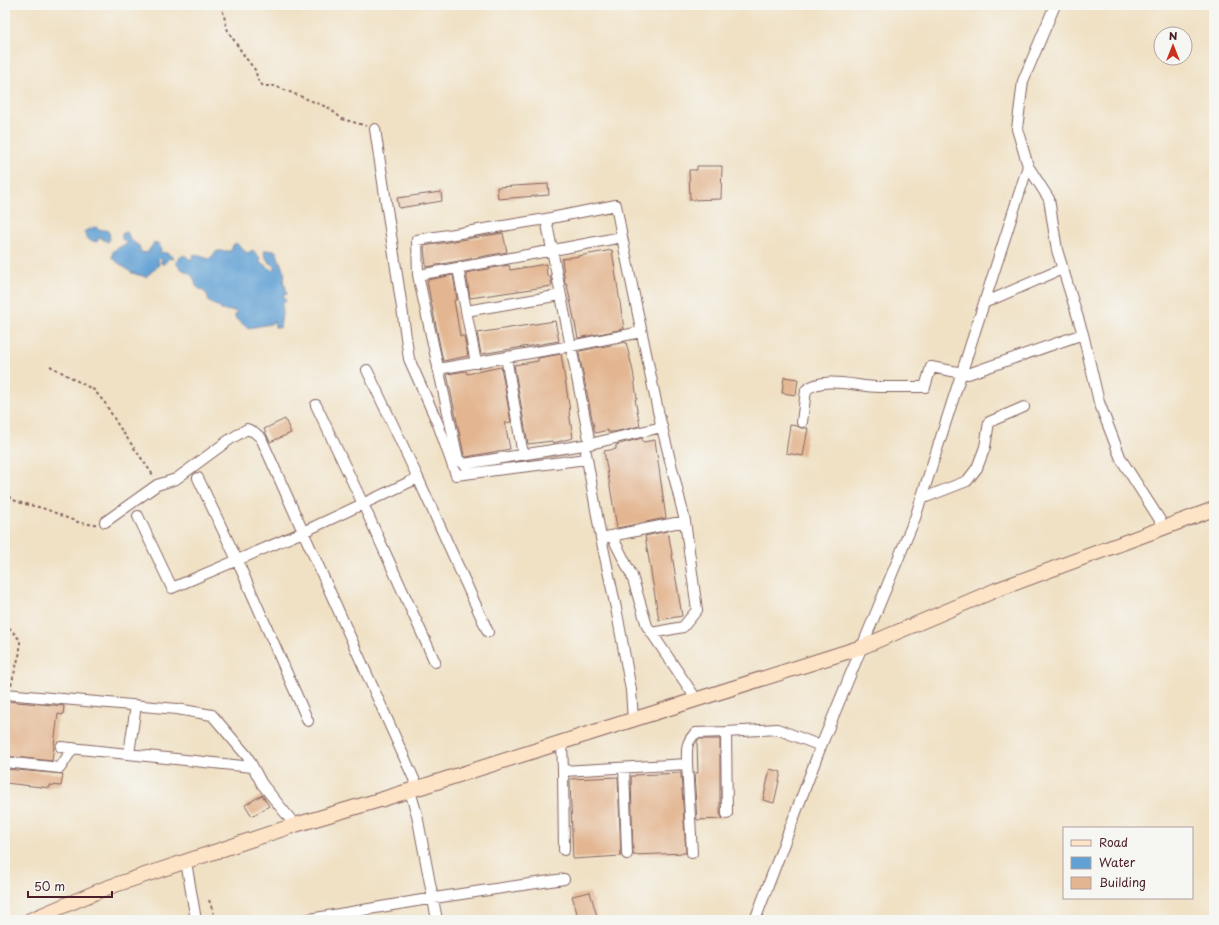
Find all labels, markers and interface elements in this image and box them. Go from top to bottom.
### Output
north arrow [1153,26,1193,66]
text: N [1169,27,1178,44]
legend [1063,827,1193,899]
text: Road [1099,833,1128,851]
text: Water [1099,853,1136,871]
scale bar [28,873,112,899]
text: Building [1099,873,1146,891]
text: 50 m [34,877,65,895]

